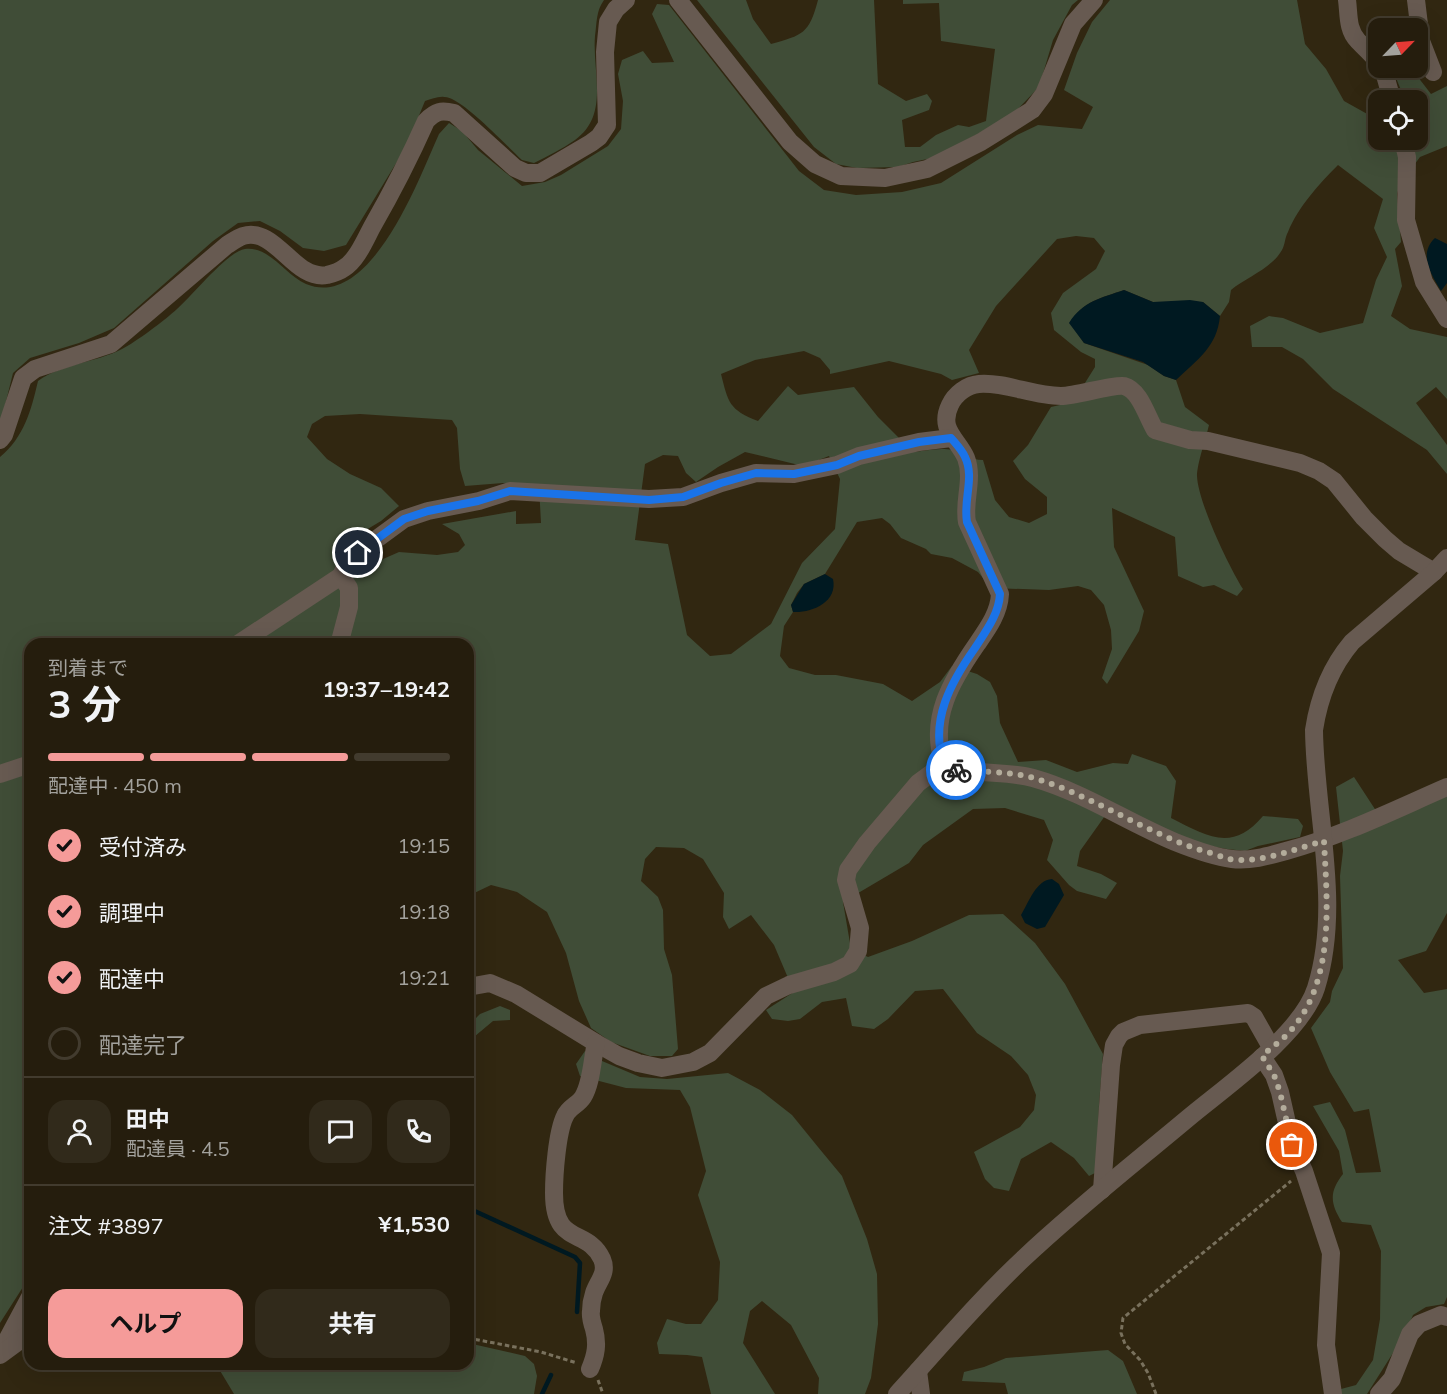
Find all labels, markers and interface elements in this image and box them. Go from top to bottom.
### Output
north arrow [1368,18,1428,78]
map controls [1368,18,1428,150]
button: locate [1368,90,1428,150]
pin [332,527,383,578]
icon: home [341,536,374,569]
text: 到着まで [48,655,128,680]
text: 19:37–19:42 [322,675,450,703]
text: 3 分 [48,679,121,728]
courier [926,740,986,800]
icon: bike [940,754,973,787]
text: 配達中 · 450 m [48,773,182,798]
icon: check [48,829,81,862]
text: 受付済み [99,833,187,861]
text: 19:15 [397,833,450,858]
icon: check [48,895,81,928]
text: 調理中 [99,899,165,927]
text: 19:18 [397,899,450,924]
icon: check [48,961,81,994]
text: 配達中 [99,965,165,993]
text: 19:21 [397,965,450,990]
text: 配達完了 [99,1031,187,1059]
button: person [48,1100,111,1163]
button: chat [309,1100,372,1163]
button: phone [387,1100,450,1163]
text: 田中 [126,1105,170,1133]
pin [1266,1119,1317,1170]
icon: bag [1275,1128,1308,1161]
text: 配達員 · 4.5 [126,1136,230,1161]
text: ¥1,530 [379,1210,450,1238]
text: 注文 #3897 [48,1212,164,1240]
button: ヘルプ [48,1289,243,1358]
button: 共有 [255,1289,450,1358]

